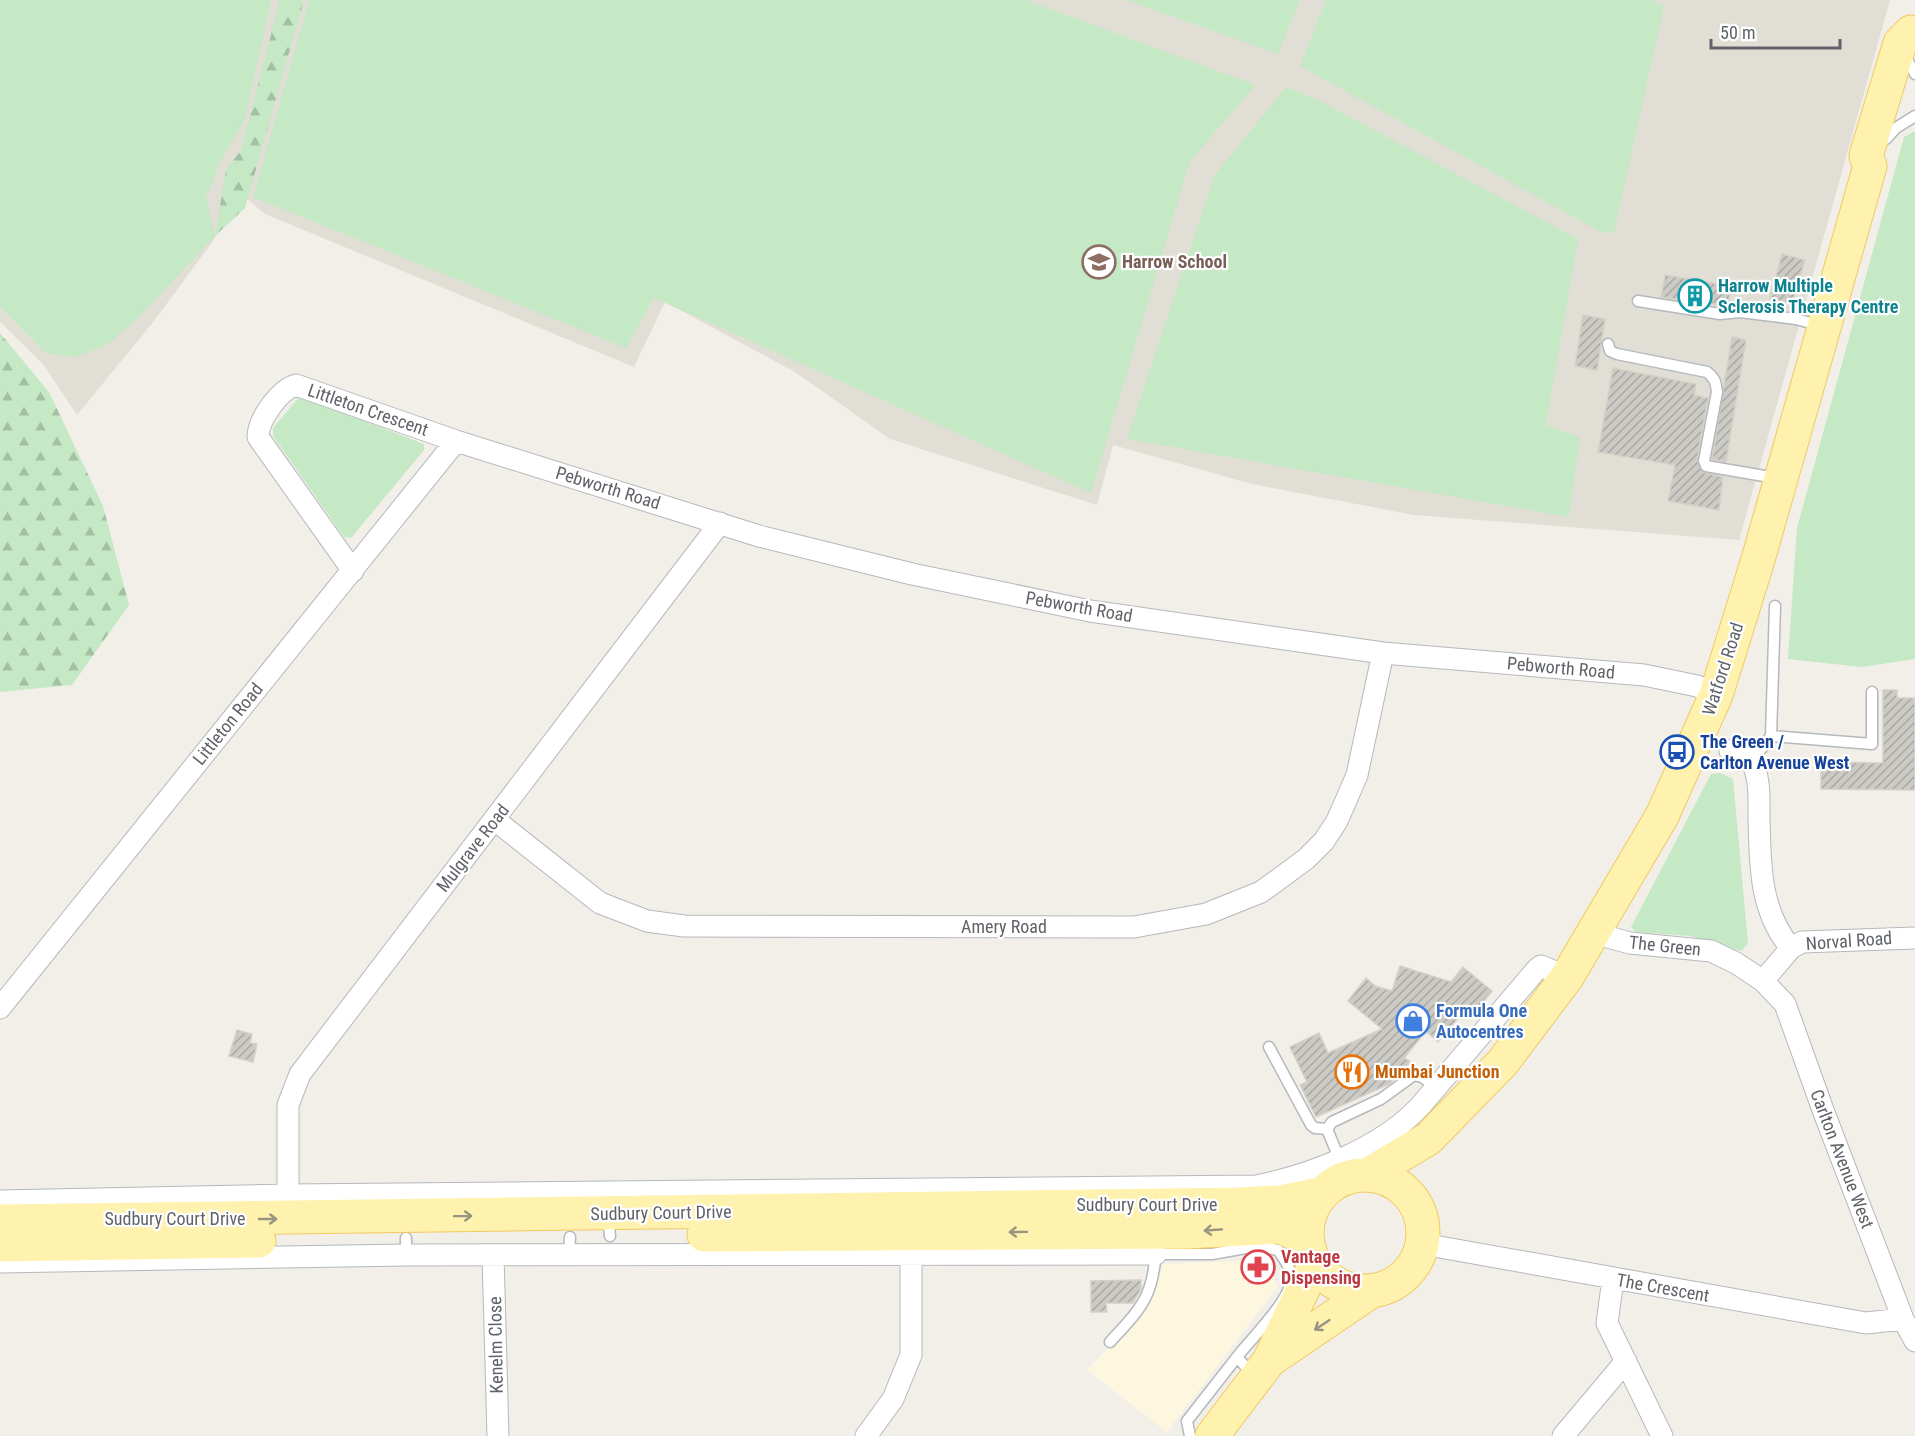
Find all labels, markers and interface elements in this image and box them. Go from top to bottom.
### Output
scale bar [1711,12,1840,50]
text: 50 m [1720,22,1755,43]
school or university icon: Harrow School [1081,244,1117,280]
place label: Harrow School [1122,251,1227,272]
place label: Harrow Multiple Sclerosis Therapy Centre [1718,275,1899,317]
building icon: Harrow Multiple Sclerosis Therapy Centre [1677,278,1713,314]
street label: Littleton Crescent [305,379,431,440]
street label: Pebworth Road [553,462,663,513]
street label: Pebworth Road [1024,587,1134,626]
street label: Watford Road [1698,620,1747,718]
street label: Pebworth Road [1506,652,1616,683]
street label: Littleton Road [188,679,267,769]
place label: The Green / Carlton Avenue West [1700,731,1850,773]
bus stop icon: The Green / Carlton Avenue West [1659,734,1695,770]
street label: Mulgrave Road [432,800,513,896]
street label: Amery Road [961,916,1047,937]
street label: Norval Road [1805,927,1893,954]
street label: The Green [1628,931,1702,960]
place label: Formula One Autocentres [1436,1000,1527,1042]
shop icon: Formula One Autocentres [1395,1003,1431,1039]
restaurant icon: Mumbai Junction [1334,1054,1370,1090]
place label: Mumbai Junction [1375,1061,1500,1082]
street label: Carlton Avenue West [1806,1087,1879,1231]
street label: Sudbury Court Drive [1076,1194,1218,1215]
street label: Sudbury Court Drive [590,1201,732,1224]
street label: Sudbury Court Drive [104,1208,246,1229]
one-way arrow [453,1210,473,1222]
one-way arrow [258,1213,278,1224]
one-way arrow [1204,1225,1224,1236]
one-way arrow [1009,1226,1029,1238]
place label: Vantage Dispensing [1281,1246,1361,1288]
pharmacy icon: Vantage Dispensing [1240,1249,1276,1285]
street label: The Crescent [1615,1269,1711,1306]
street label: Kenelm Close [484,1296,507,1394]
one-way arrow [1313,1318,1330,1331]

